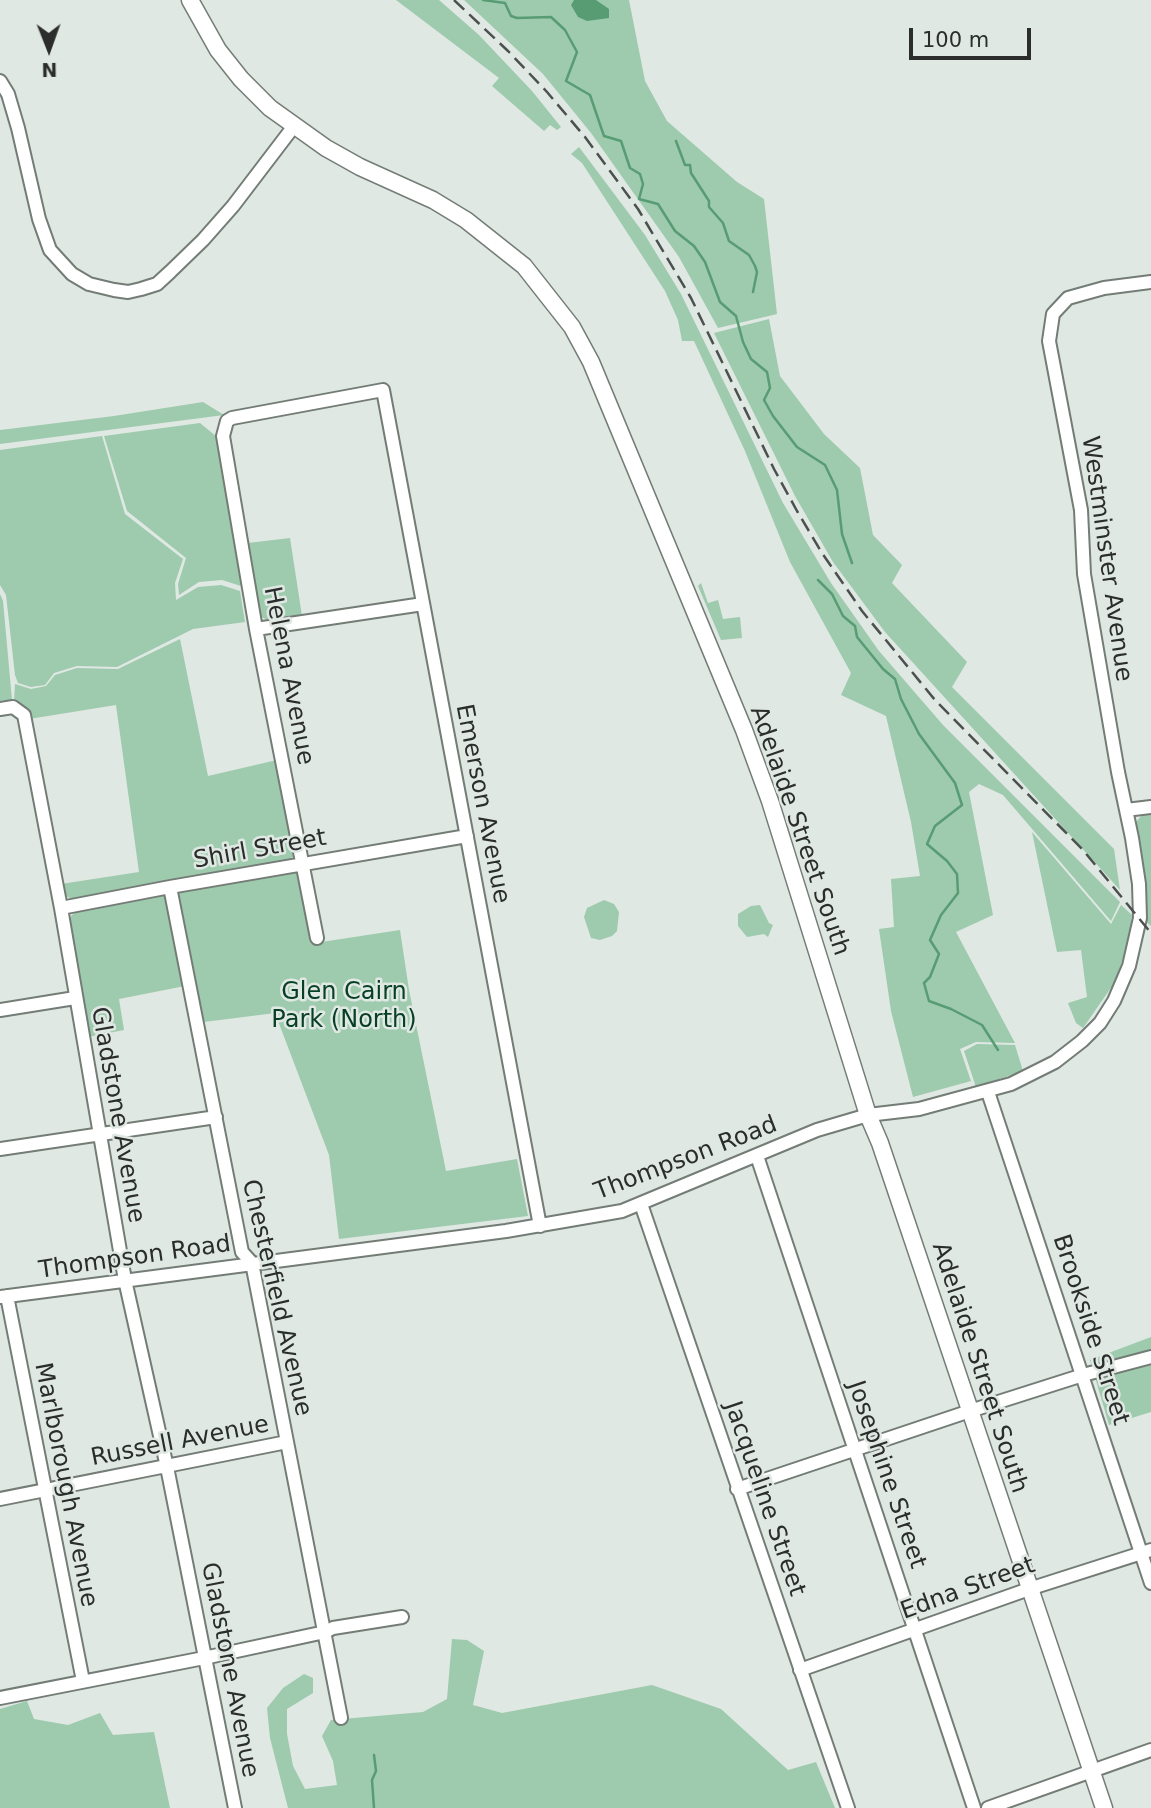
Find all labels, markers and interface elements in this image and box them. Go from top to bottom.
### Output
north arrow [14,14,84,84]
scale bar [913,14,1036,58]
text: 100 m [922,28,989,52]
text: N [41,59,58,81]
street label: Westminster Avenue [1075,434,1137,684]
street label: Helena Avenue [257,584,319,768]
street label: Emerson Avenue [449,702,515,906]
street label: Adelaide Street South [743,702,855,960]
street label: Shirl Street [191,824,329,876]
park label: Glen Cairn Park (North) [271,979,417,1035]
street label: Gladstone Avenue [84,1005,150,1225]
street label: Thompson Road [591,1111,781,1207]
street label: Chesterfield Avenue [235,1177,317,1419]
street label: Thompson Road [37,1230,233,1286]
street label: Brookside Street [1046,1231,1134,1429]
street label: Adelaide Street South [925,1239,1033,1497]
street label: Marlborough Avenue [27,1360,103,1610]
street label: Josephine Street [840,1377,932,1573]
street label: Jacqueline Street [717,1398,811,1600]
street label: Russell Avenue [89,1411,271,1473]
street label: Edna Street [897,1551,1039,1627]
street label: Gladstone Avenue [194,1560,264,1780]

